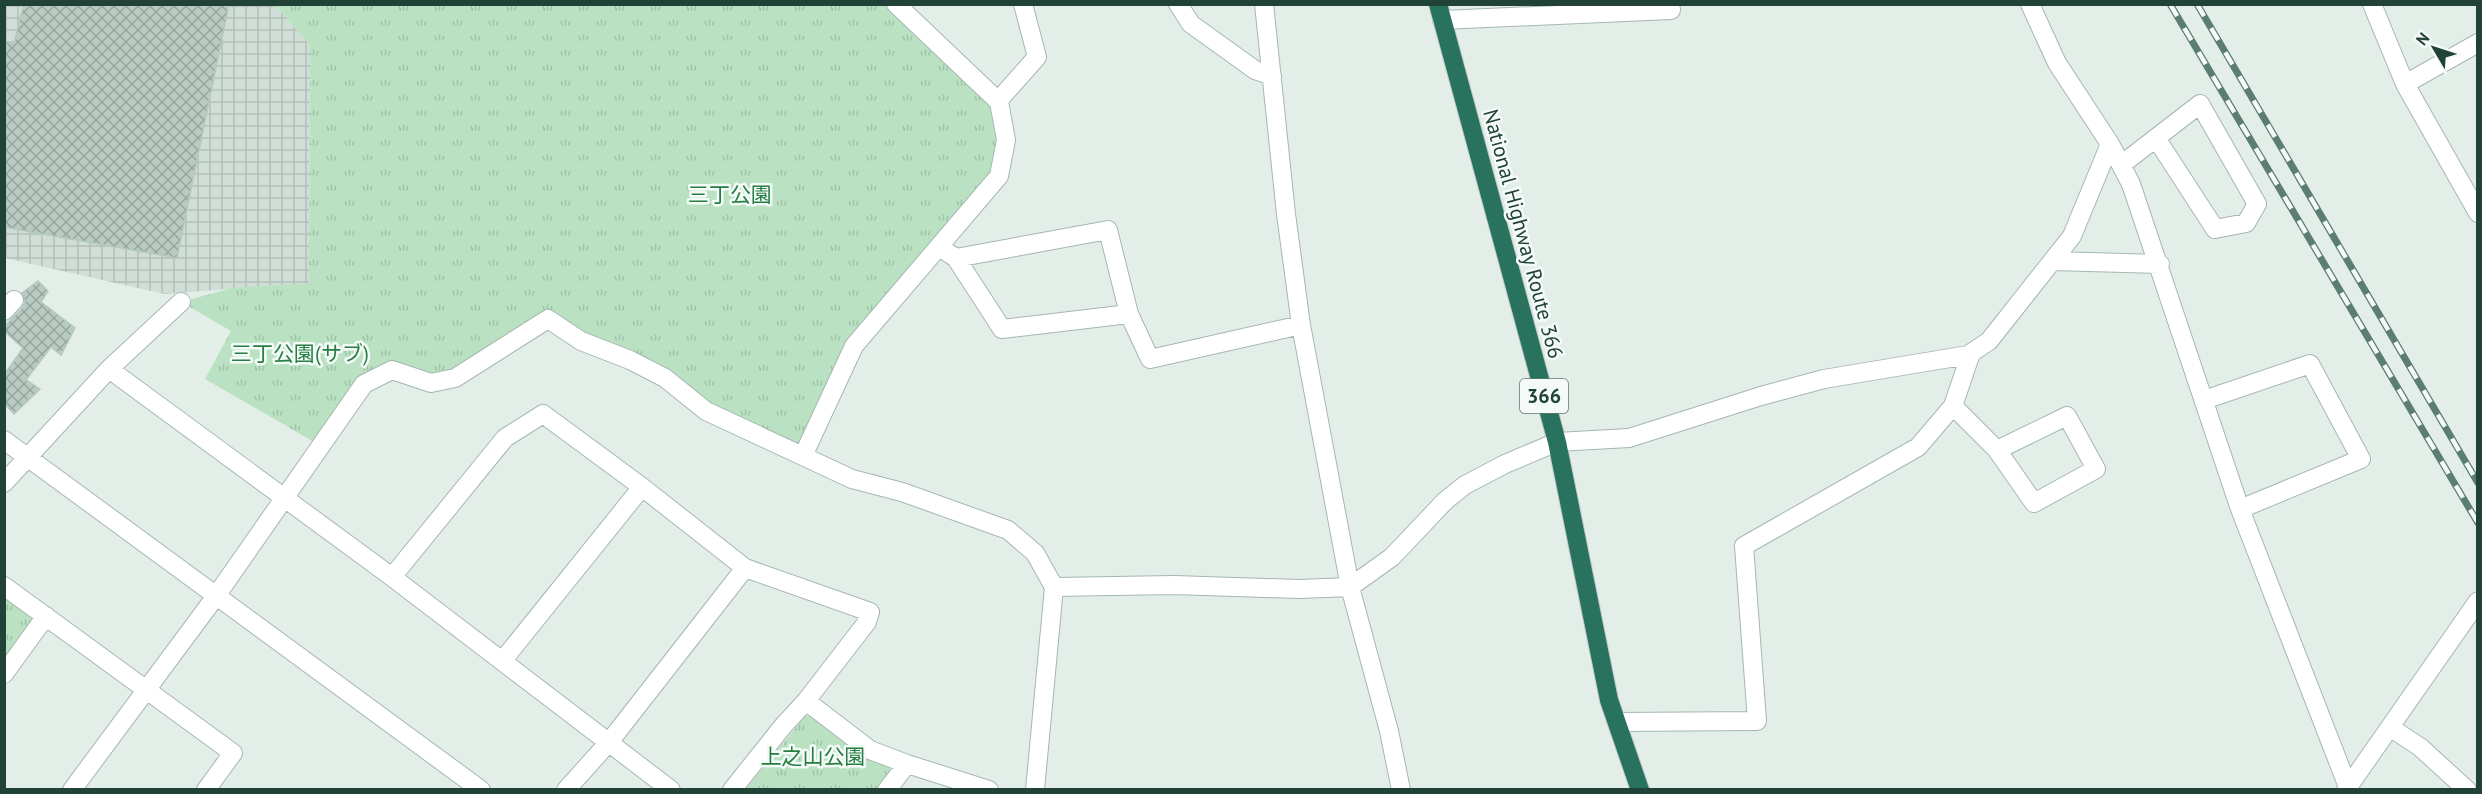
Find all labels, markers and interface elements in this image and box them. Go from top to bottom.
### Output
north arrow [2404,18,2464,78]
text: N [2411,28,2433,49]
street label: National Highway Route 366 [1477,106,1570,361]
park label: 三丁公園 [688,181,772,208]
park label: 三丁公園(サブ) [231,340,369,367]
road number: 366 [1520,379,1568,413]
park label: 上之山公園 [761,743,866,770]

